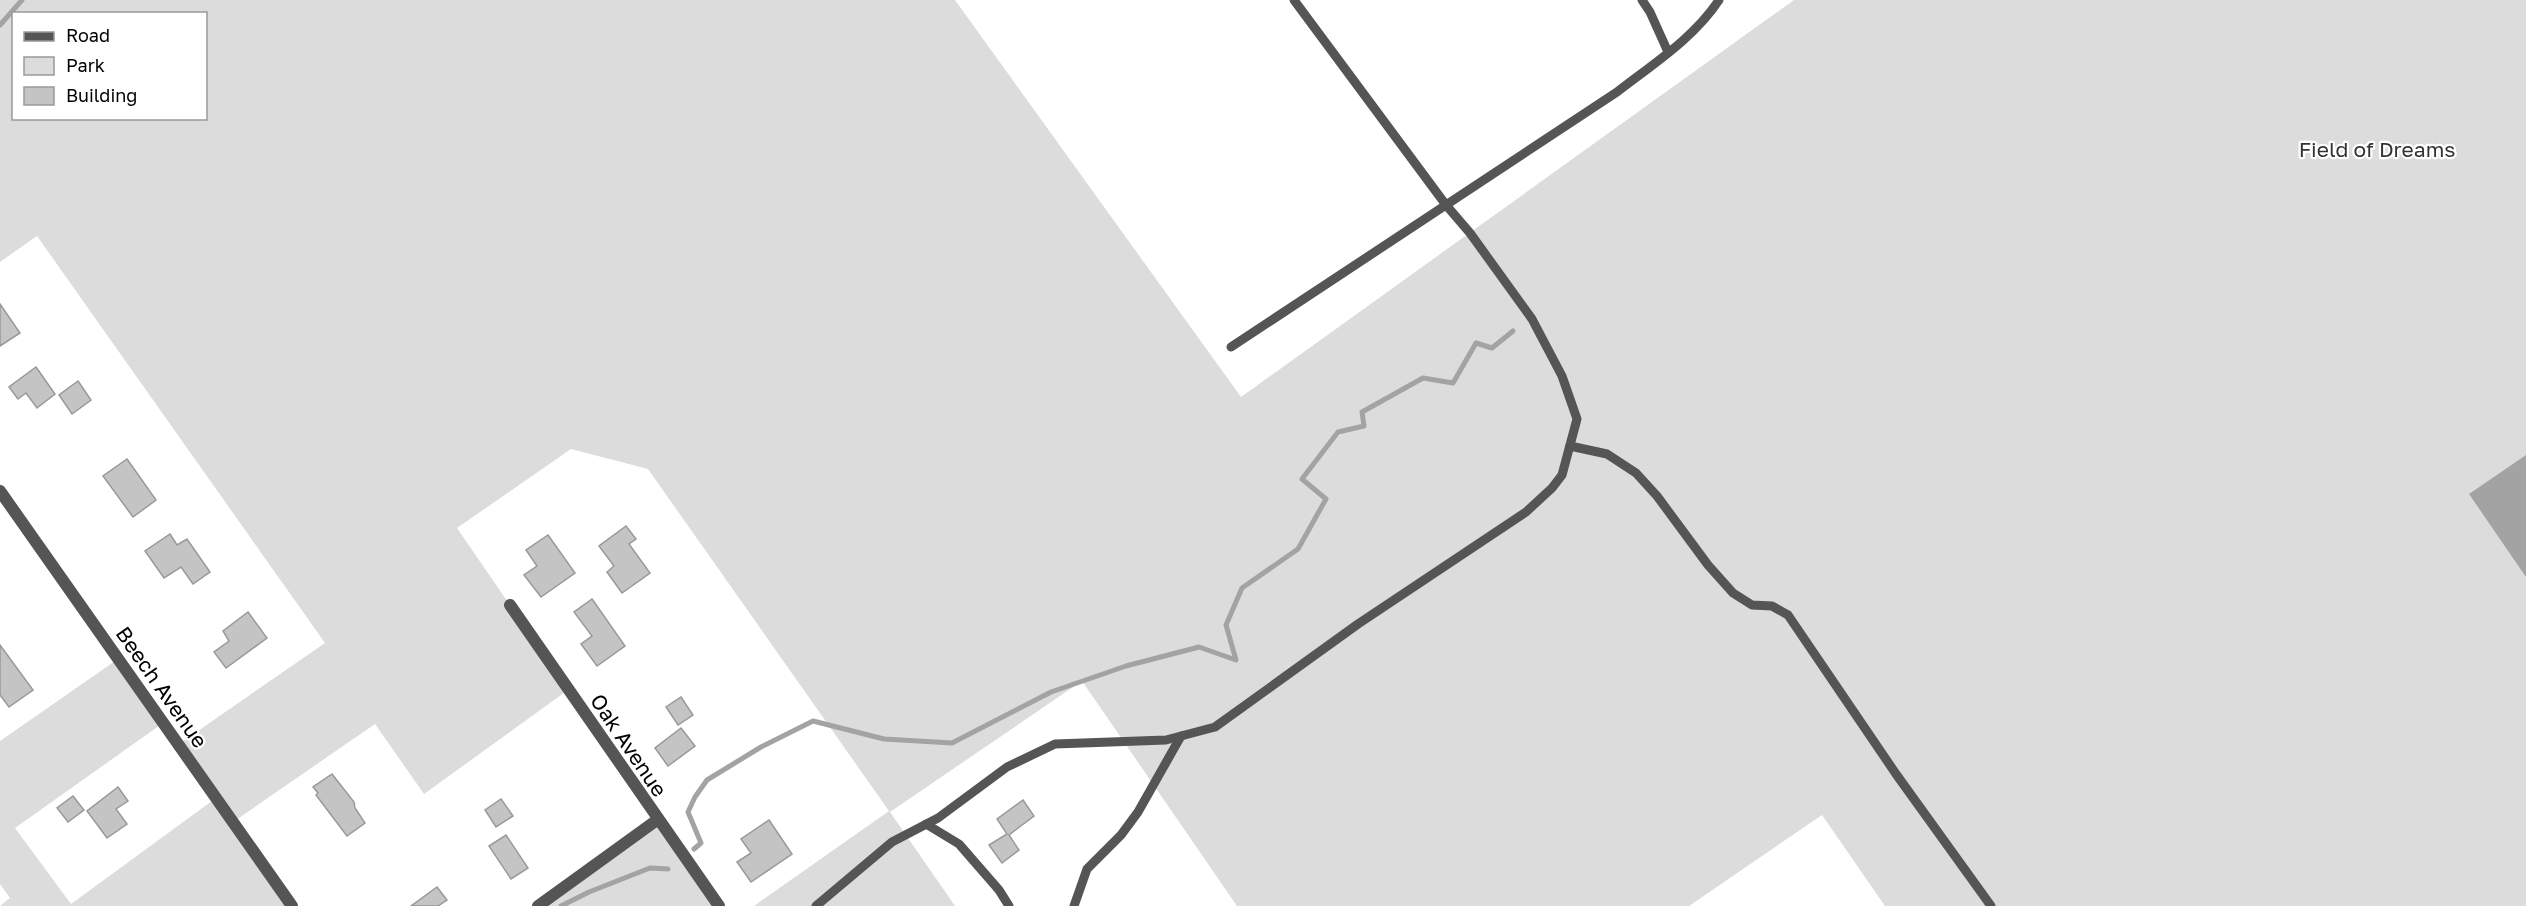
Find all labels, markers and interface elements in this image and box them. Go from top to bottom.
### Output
legend [12,12,207,120]
text: Road [66,24,110,46]
text: Park [66,54,105,76]
text: Building [66,84,137,106]
park label: Field of Dreams [2299,136,2455,162]
street label: Beech Avenue [111,621,213,753]
street label: Oak Avenue [585,689,673,801]

